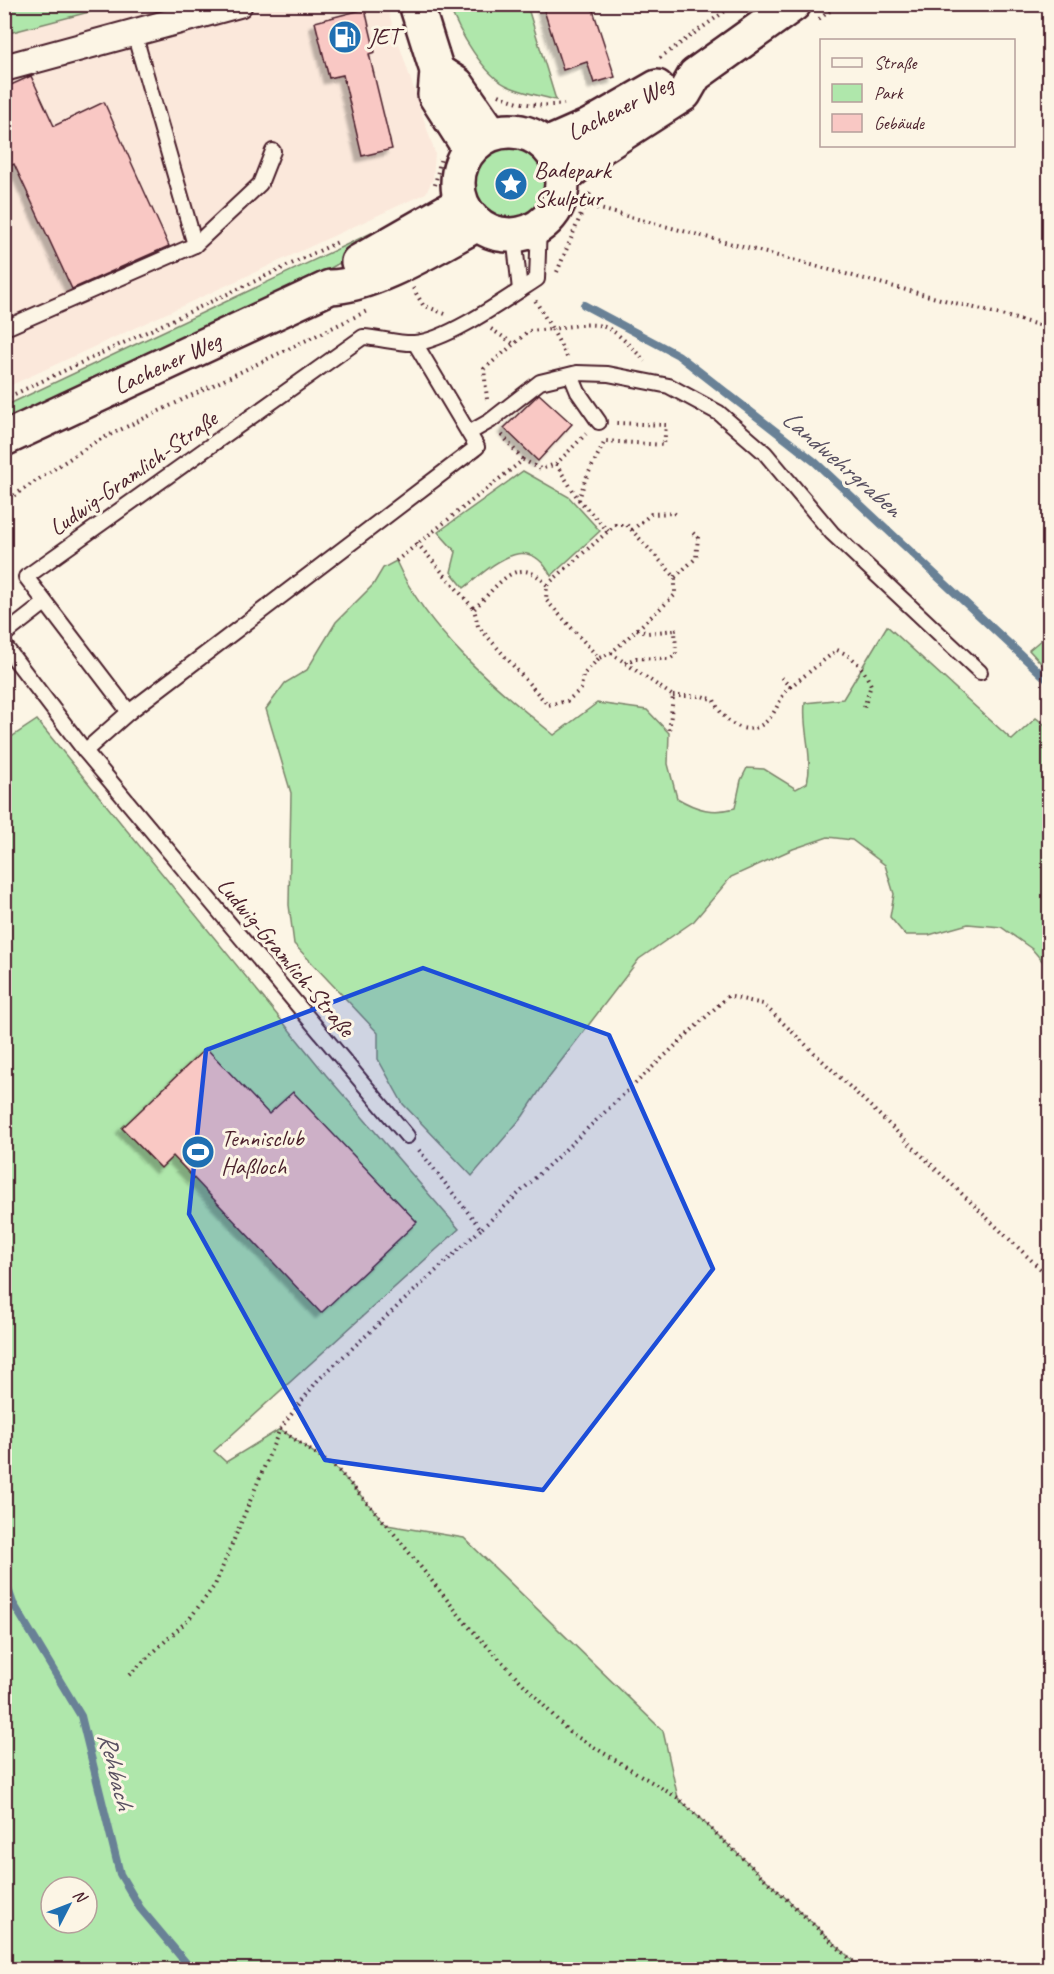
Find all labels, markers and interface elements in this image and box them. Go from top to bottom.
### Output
fuel station icon: JET [327,19,363,55]
place label: JET [367,22,405,52]
legend [820,39,1015,147]
text: Straße [874,52,918,74]
street label: Lachener Weg [562,67,680,147]
text: Park [874,82,904,104]
text: Gebäude [874,112,925,134]
place label: Badepark Skulptur [534,155,613,213]
place icon: Badepark Skulptur [493,166,529,202]
street label: Lachener Weg [109,324,228,401]
water label: Landwehrgraben [775,402,911,526]
street label: Ludwig-Gramlich-Straße [43,403,225,542]
street label: Ludwig-Gramlich-Straße [211,871,363,1044]
place label: Tennisclub Haßloch [221,1123,305,1181]
sports icon: Tennisclub Haßloch [180,1134,216,1170]
water label: Rehbach [91,1729,142,1815]
north arrow [39,1875,99,1935]
text: N [69,1885,92,1908]

